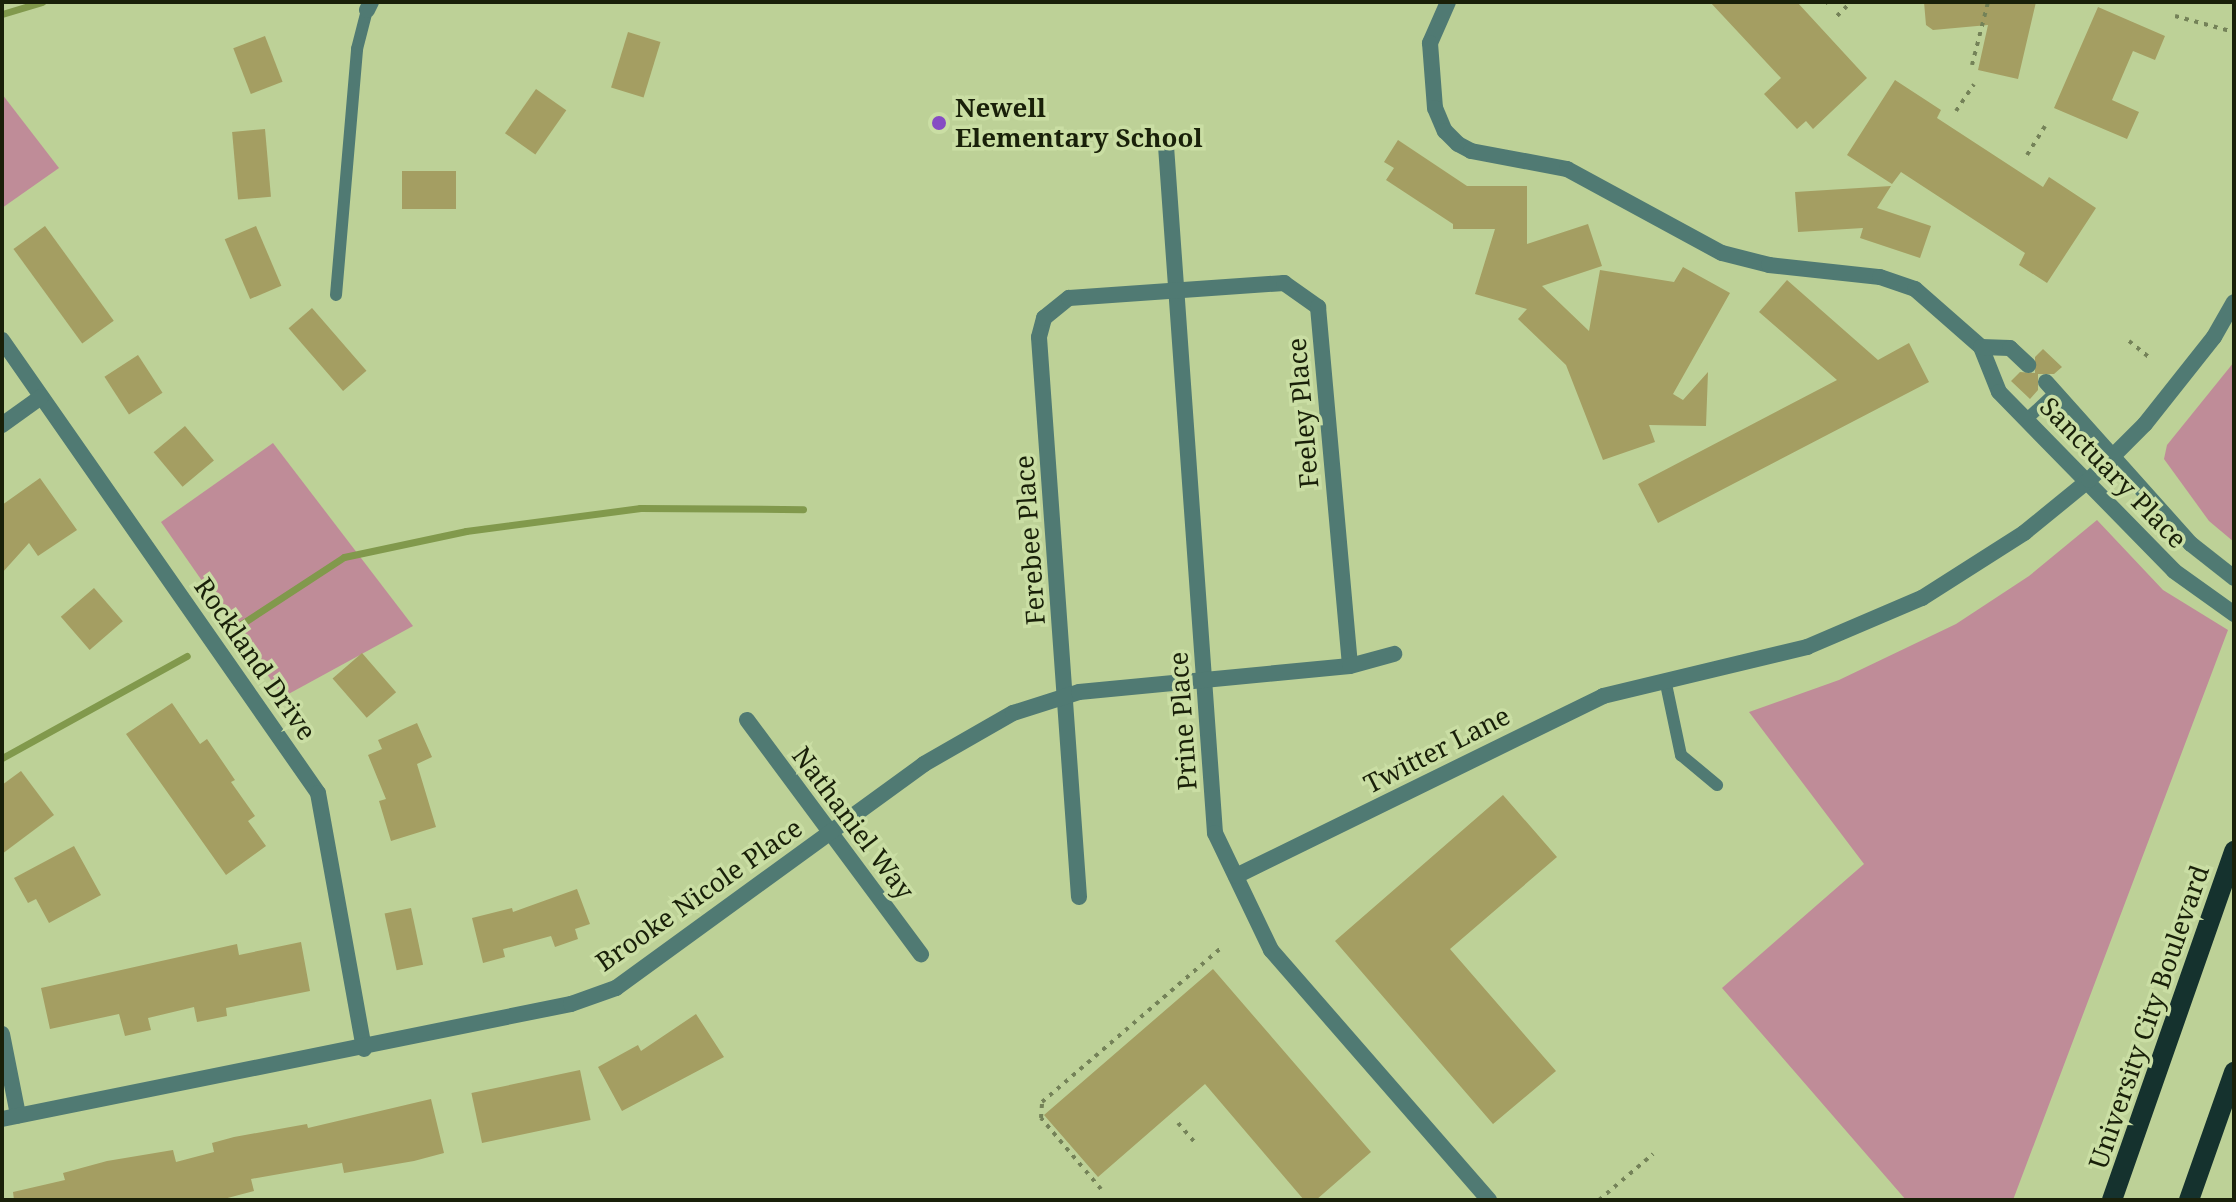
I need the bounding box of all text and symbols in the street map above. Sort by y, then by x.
place label: Newell Elementary School [955,92,1203,154]
marker: Newell Elementary School [930,114,948,132]
street label: Feeley Place [1281,337,1325,489]
street label: Sanctuary Place [2033,391,2193,555]
street label: Ferebee Place [1009,454,1051,626]
street label: Rockland Drive [188,572,322,746]
street label: Prine Place [1163,651,1203,791]
street label: Twitter Lane [1359,700,1515,800]
street label: Nathaniel Way [786,741,920,905]
street label: Brooke Nicole Place [590,812,808,978]
street label: University City Boulevard [2082,861,2216,1173]

